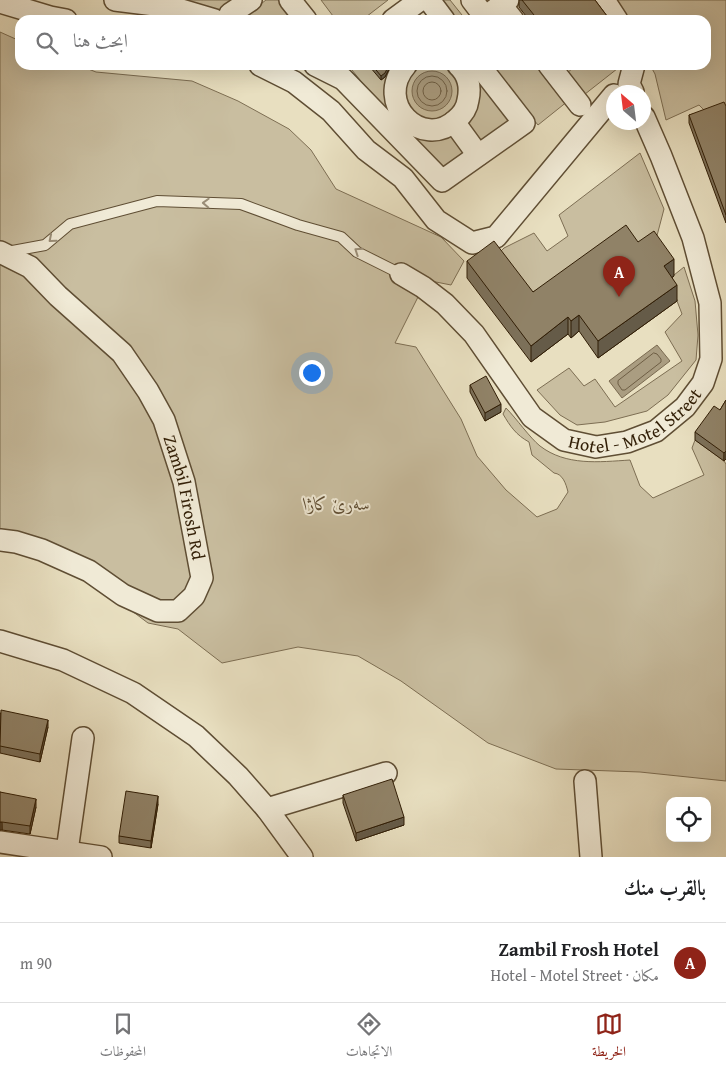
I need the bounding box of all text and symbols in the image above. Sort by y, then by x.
search box [15,15,711,70]
text: ابحث هنا [73,26,128,54]
icon: search [33,29,61,57]
north arrow [606,85,651,130]
one-way arrow [202,198,210,208]
one-way arrow [49,234,58,242]
one-way arrow [354,248,363,258]
pin: A [603,256,635,297]
your location [299,360,325,386]
street label: Hotel - Motel Street [566,382,708,460]
street label: Zambil Firosh Rd [157,431,212,562]
park label: سەرێ کاژا [303,490,370,517]
map controls [666,797,711,842]
button: locate [666,797,711,842]
text: بالقرب منك [624,872,706,903]
text: Zambil Frosh Hotel [498,935,659,963]
text: 90 m [20,951,52,975]
text: A [685,951,695,975]
text: مكان · Hotel - Motel Street [491,963,659,987]
tab: المحفوظات [100,1010,146,1065]
tab: الاتجاهات [346,1010,392,1065]
tab: الخريطة [592,1010,626,1065]

